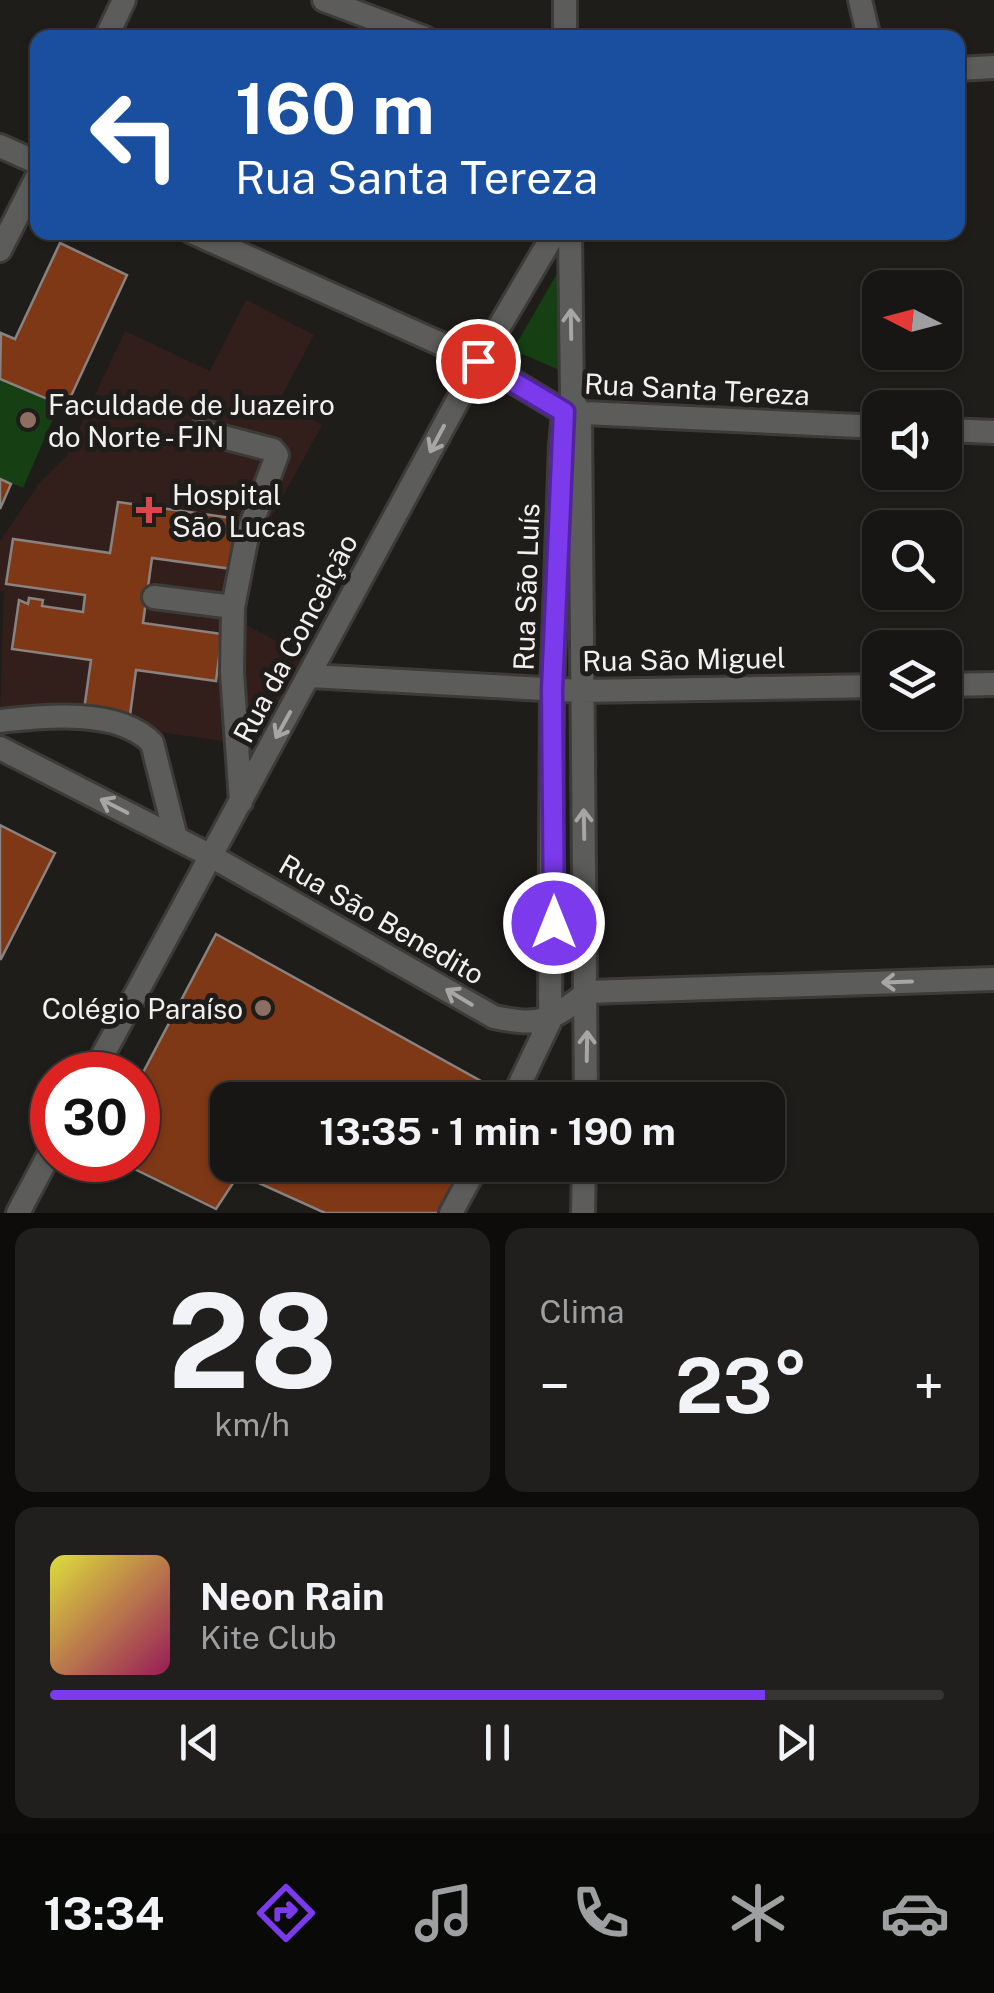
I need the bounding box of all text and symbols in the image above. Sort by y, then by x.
text: 160 m [235,67,435,150]
icon: left [70,70,200,200]
text: Rua Santa Tereza [235,151,598,204]
north arrow [862,270,962,370]
map controls [862,270,962,730]
one-way arrow [562,309,580,342]
pin [436,319,521,404]
icon: arrive [451,334,506,389]
street label: Rua Santa Tereza [583,367,811,411]
place label: Faculdade de Juazeiro do Norte - FJN [48,388,335,453]
button: sound [862,390,962,490]
marker: Faculdade de Juazeiro do Norte - FJN [17,409,39,431]
one-way arrow [427,423,446,453]
place label: Hospital São Lucas [172,478,306,543]
marker: Hospital São Lucas [136,497,162,523]
street label: Rua São Luís [507,503,545,671]
button: search [862,510,962,610]
street label: Rua da Conceição [226,528,364,748]
button: layers [862,630,962,730]
street label: Rua São Miguel [582,641,786,677]
one-way arrow [273,709,293,739]
one-way arrow [99,796,129,815]
one-way arrow [574,809,594,842]
street label: Rua São Benedito [274,847,490,991]
position arrow [502,871,606,975]
one-way arrow [881,972,913,991]
one-way arrow [445,987,474,1007]
place label: Colégio Paraíso [42,992,243,1025]
marker: Colégio Paraíso [252,997,274,1019]
one-way arrow [578,1030,597,1062]
speed limit sign: 30 [30,1052,160,1182]
text: 13:35 · 1 min · 190 m [319,1109,676,1154]
text: 28 [167,1265,337,1417]
text: Clima [540,1293,625,1330]
text: 23° [675,1342,808,1430]
text: − [540,1354,570,1418]
text: + [914,1354,944,1418]
text: km/h [215,1406,290,1443]
text: Neon Rain [200,1574,384,1619]
text: Kite Club [200,1619,337,1656]
icon: previous [172,1715,227,1770]
icon: pause [470,1715,525,1770]
icon: next [768,1715,823,1770]
icon: directions [251,1878,321,1948]
icon: music [409,1878,479,1948]
icon: phone [566,1878,636,1948]
icon: climate [723,1878,793,1948]
icon: car [880,1878,950,1948]
text: 13:34 [44,1887,164,1940]

